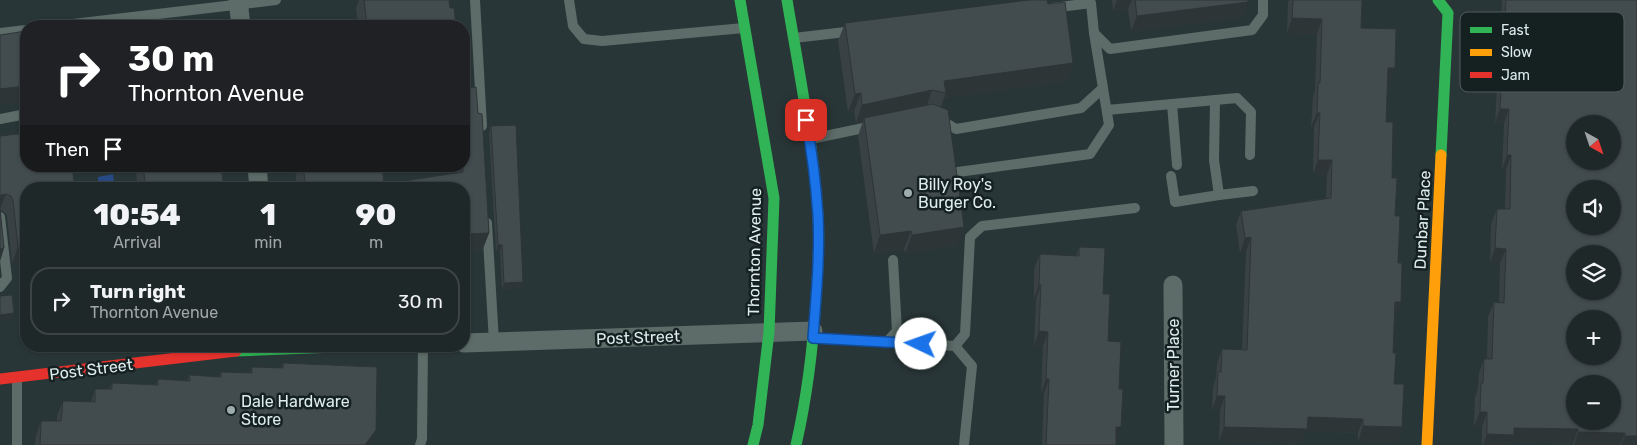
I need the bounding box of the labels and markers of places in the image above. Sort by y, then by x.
pin [785,99,827,141]
place label: Billy Roy's Burger Co. [918,175,996,212]
marker: Billy Roy's Burger Co. [902,187,914,199]
place label: Dale Hardware Store [241,392,350,429]
marker: Dale Hardware Store [225,404,237,416]

